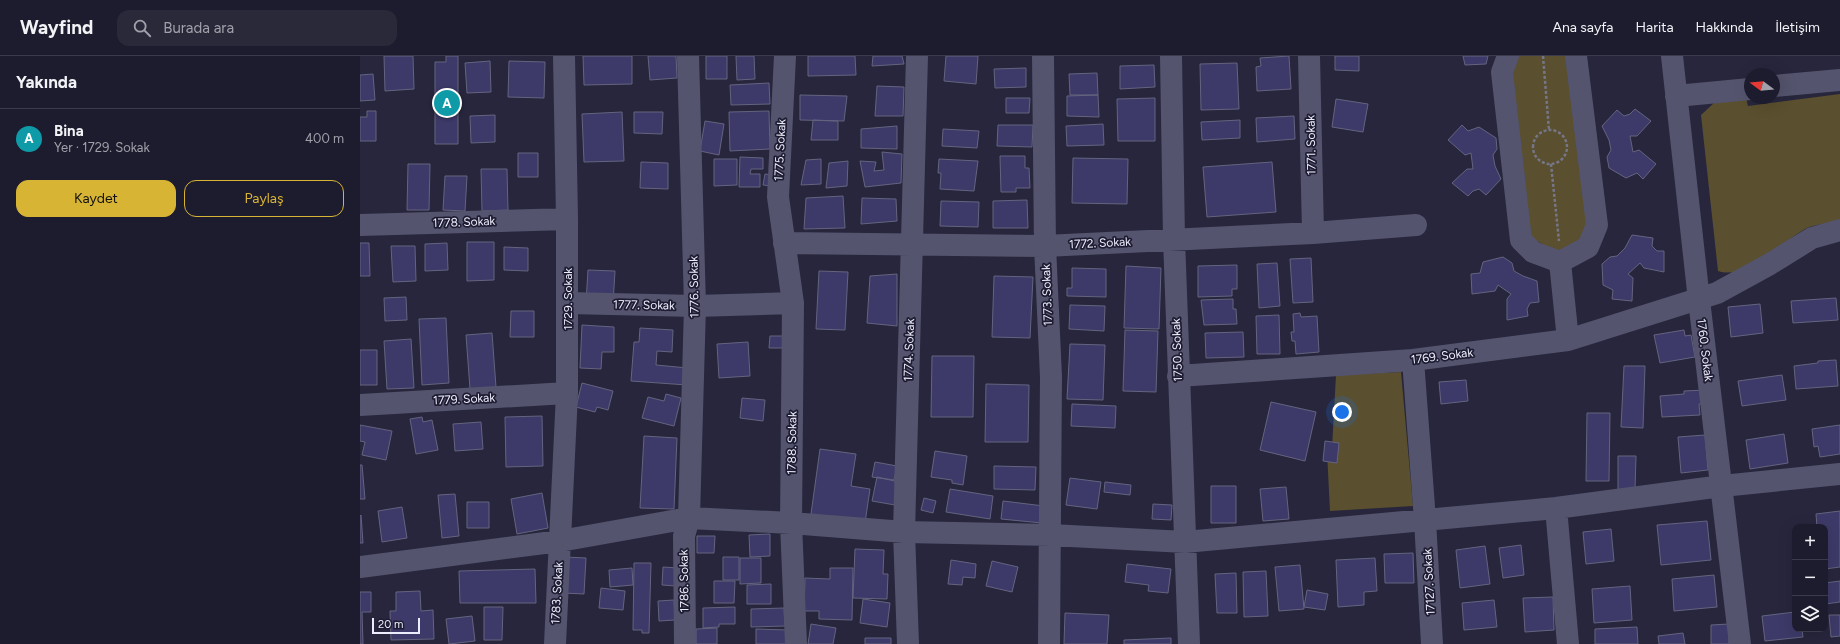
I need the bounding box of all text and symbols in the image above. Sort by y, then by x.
search box [117,10,397,46]
text: Wayfind [20,16,93,39]
icon: search [131,17,153,39]
text: Burada ara [163,19,234,37]
text: Ana sayfa [1552,19,1614,36]
text: Harita [1636,19,1674,36]
text: Hakkında [1696,19,1753,36]
text: İletişim [1775,19,1820,36]
north arrow [1744,68,1780,104]
text: Yakında [16,72,77,92]
pin: A [434,88,460,118]
street label: 1771. Sokak [1303,115,1319,175]
street label: 1775. Sokak [771,118,789,181]
text: Bina [54,122,84,140]
text: A [24,131,34,146]
text: 400 m [305,131,344,146]
text: Yer · 1729. Sokak [54,140,150,155]
button: Kaydet [16,180,176,217]
button: Paylaş [184,180,344,217]
street label: 1778. Sokak [432,214,496,230]
street label: 1772. Sokak [1069,234,1131,252]
street label: 1776. Sokak [686,256,702,318]
street label: 1773. Sokak [1039,264,1055,326]
street label: 1729. Sokak [561,268,575,330]
street label: 1777. Sokak [613,297,675,313]
street label: 1774. Sokak [901,318,917,382]
street label: 1750. Sokak [1169,318,1185,382]
street label: 1760. Sokak [1694,318,1716,382]
street label: 1769. Sokak [1410,345,1474,367]
street label: 1779. Sokak [433,390,496,408]
your location [1332,402,1352,422]
street label: 1788. Sokak [784,411,800,475]
map controls [1792,524,1828,632]
button: + [1792,524,1828,560]
street label: 17127. Sokak [1420,548,1438,616]
street label: 1786. Sokak [676,549,692,613]
button: − [1792,560,1828,596]
street label: 1783. Sokak [548,561,566,625]
button: layers [1792,596,1828,632]
scale bar [372,616,420,635]
text: 20 m [378,618,403,631]

